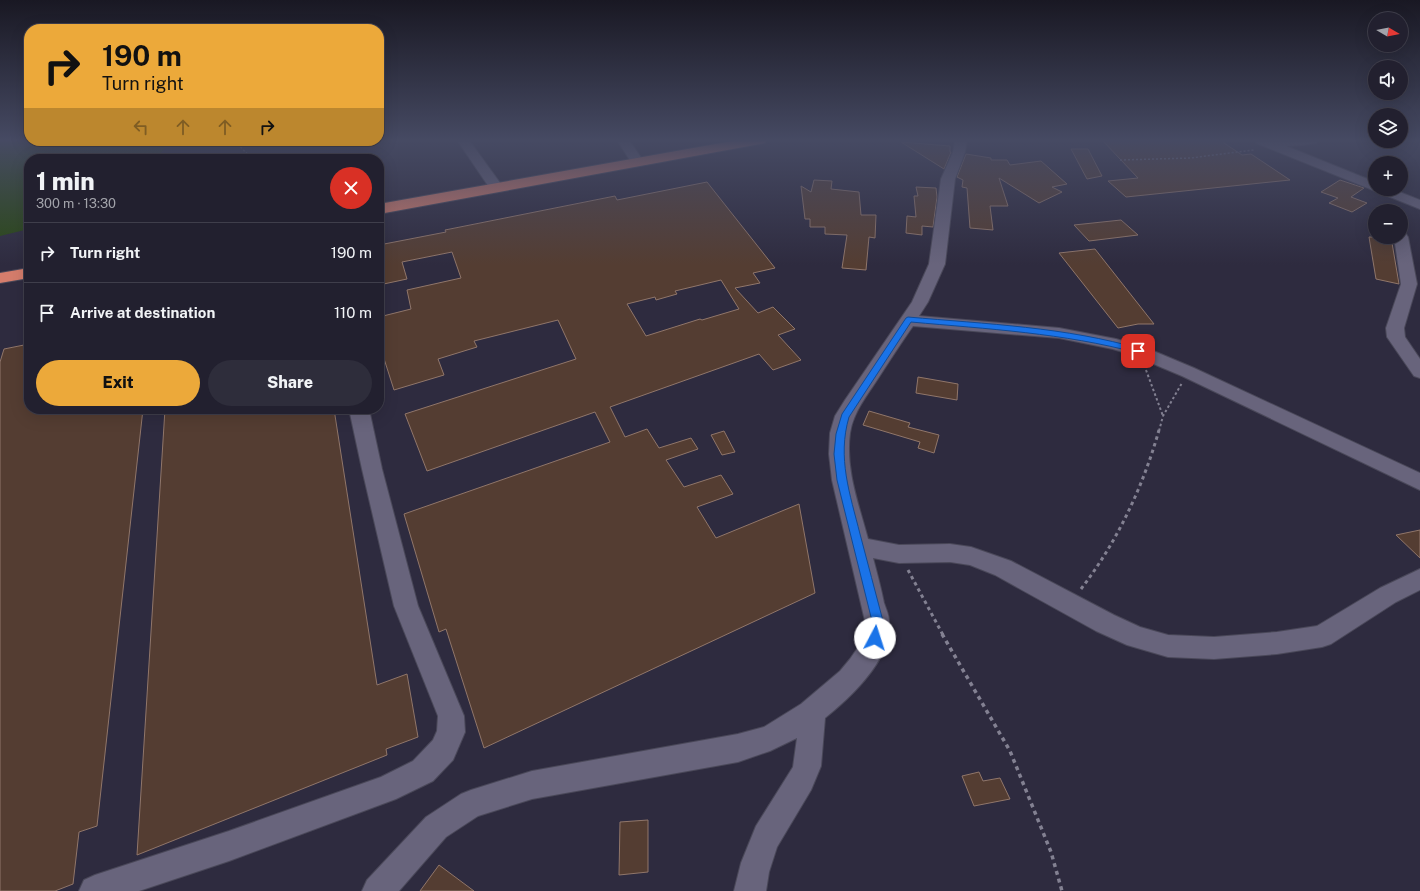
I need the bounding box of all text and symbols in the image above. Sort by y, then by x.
north arrow [1368,12,1408,52]
map controls [1368,12,1408,244]
text: 190 m [102,39,182,72]
icon: right [36,40,88,92]
button: sound [1368,60,1408,100]
text: Turn right [102,73,184,94]
button: layers [1368,108,1408,148]
icon: left [130,116,152,138]
icon: ahead [172,116,194,138]
icon: ahead [214,116,236,138]
icon: right [256,116,278,138]
button: + [1368,156,1408,196]
text: 1 min [36,167,95,195]
button: close [330,167,372,209]
text: 300 m · 13:30 [36,196,116,211]
button: − [1368,204,1408,244]
icon: right [36,242,58,264]
text: Turn right [70,244,140,261]
text: 190 m [331,244,372,261]
icon: arrive [36,302,58,324]
text: Arrive at destination [70,304,215,321]
text: 110 m [334,304,372,321]
pin [1121,334,1155,368]
icon: arrive [1127,340,1149,362]
button: Exit [36,360,200,406]
button: Share [208,360,372,406]
position arrow [854,617,896,659]

